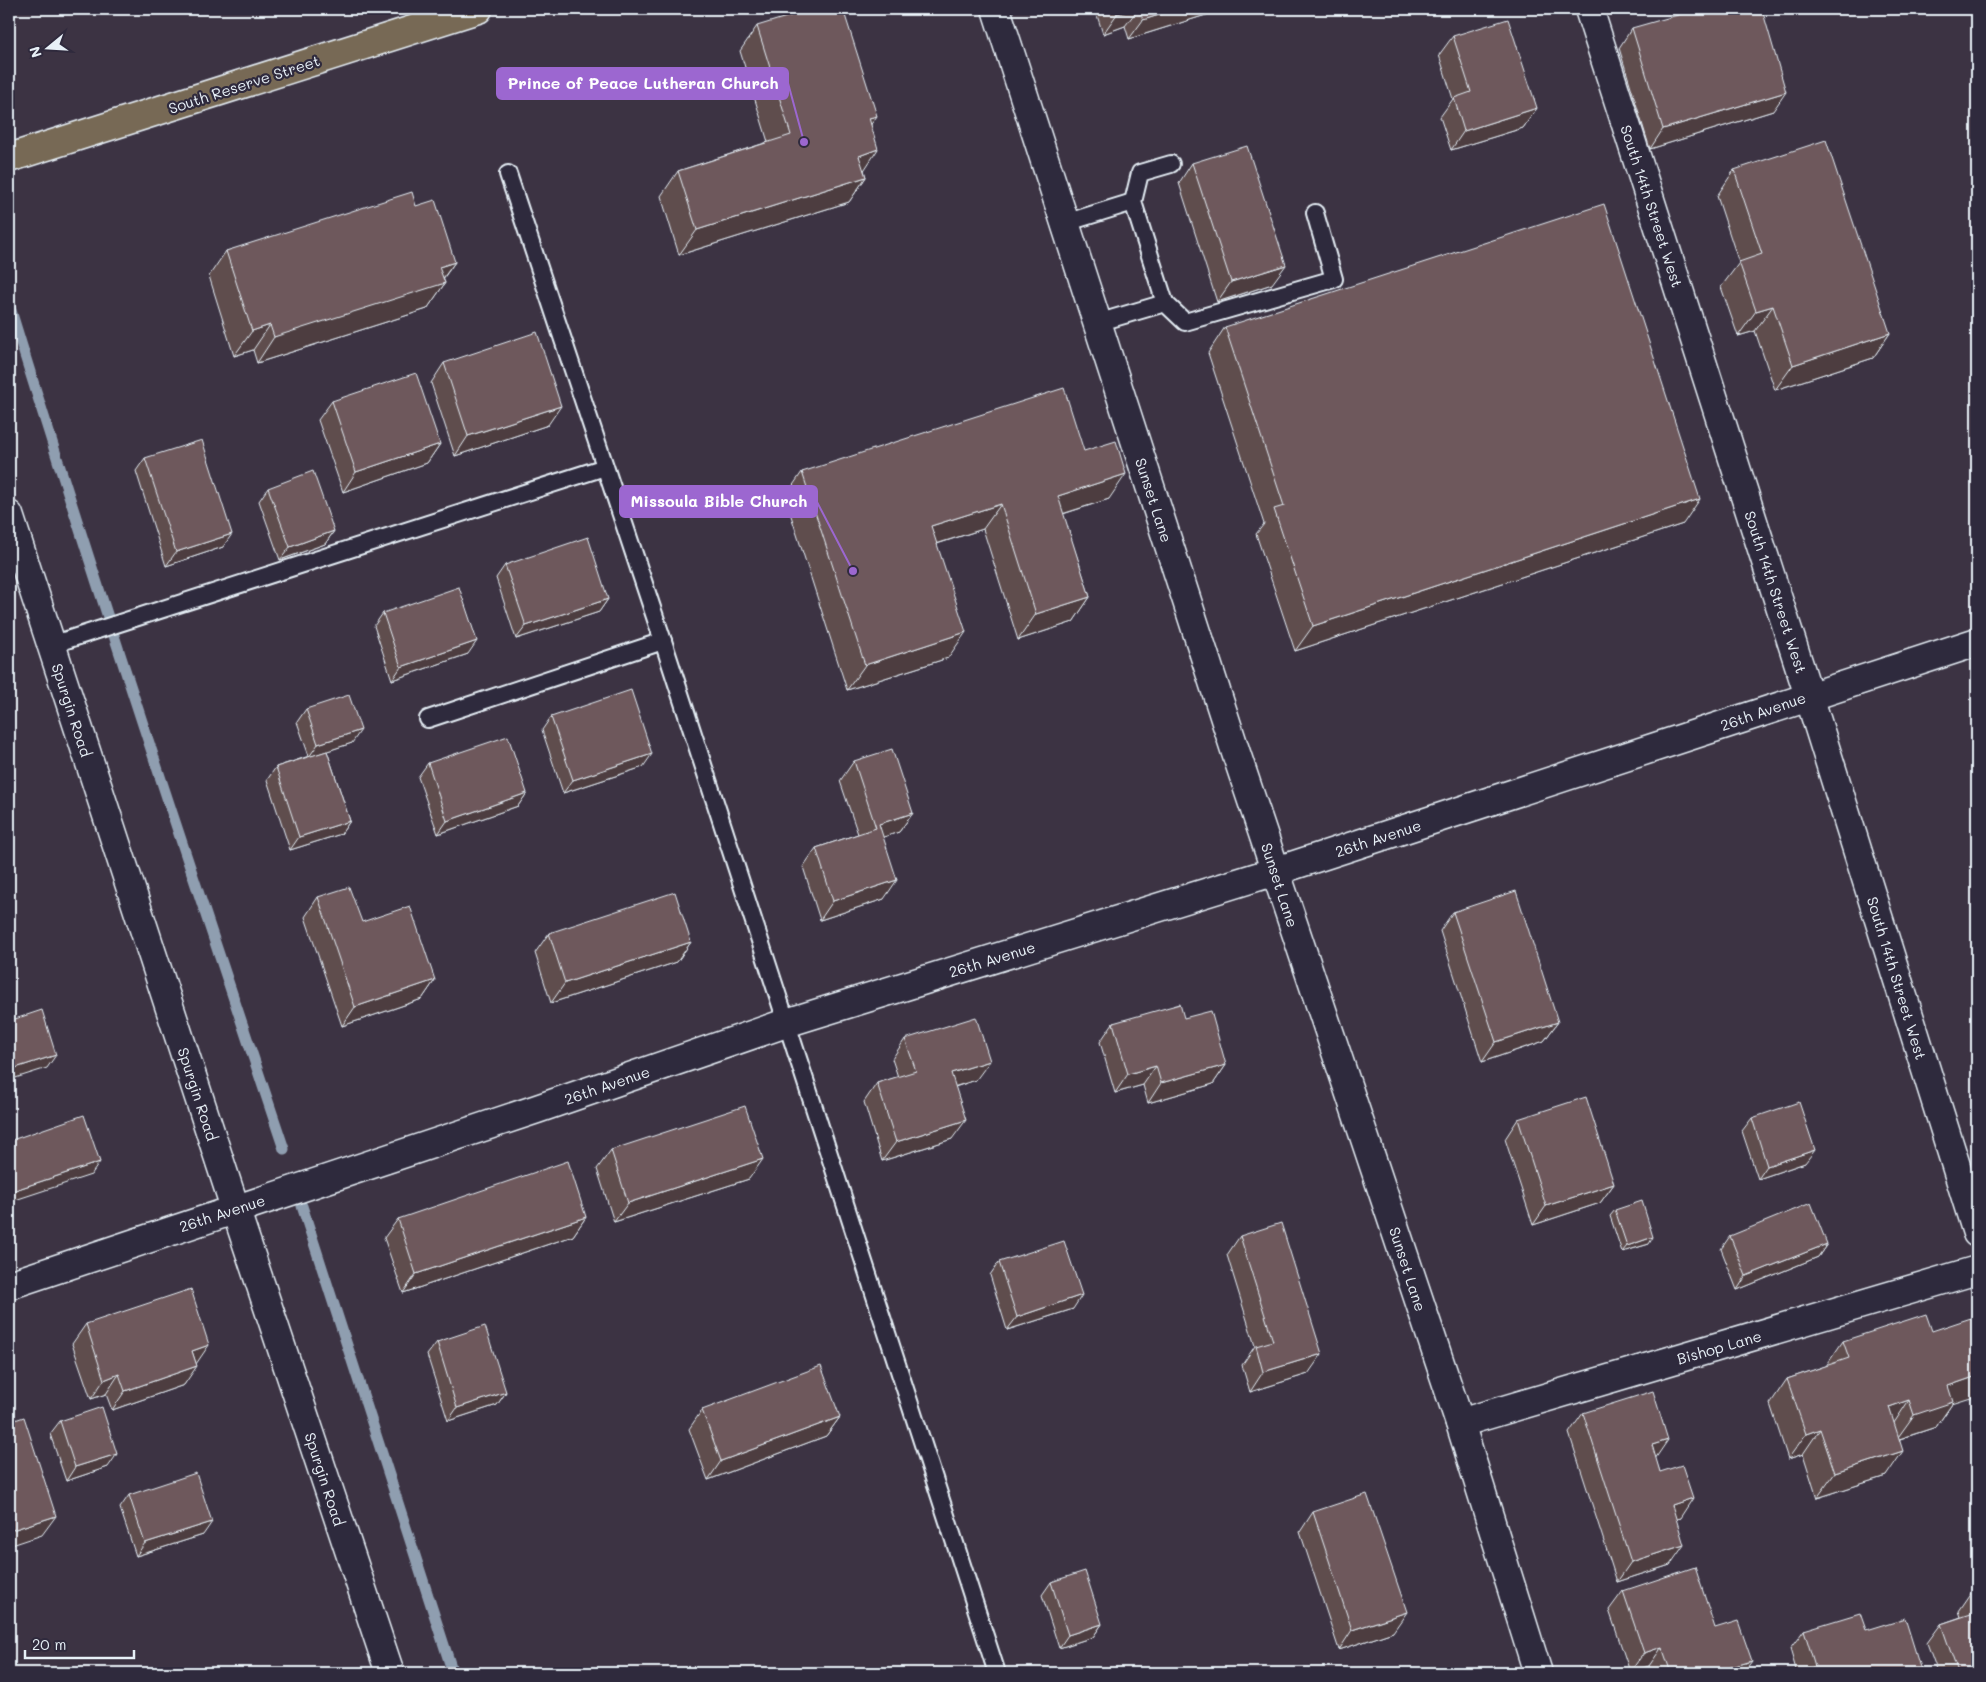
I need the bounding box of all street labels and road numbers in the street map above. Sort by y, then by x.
street label: South Reserve Street [166,50,322,118]
street label: South 14th Street West [1616,122,1688,290]
street label: Sunset Lane [1131,455,1177,545]
street label: South 14th Street West [1740,508,1812,676]
street label: Spurgin Road [47,661,97,759]
street label: 26th Avenue [1718,687,1808,735]
street label: 26th Avenue [1332,815,1424,861]
street label: Sunset Lane [1257,840,1303,930]
street label: South 14th Street West [1863,894,1931,1062]
street label: 26th Avenue [946,936,1038,982]
street label: Spurgin Road [173,1045,223,1143]
street label: 26th Avenue [562,1061,652,1109]
street label: 26th Avenue [176,1190,268,1236]
street label: Sunset Lane [1385,1224,1431,1314]
street label: Bishop Lane [1674,1325,1764,1369]
street label: Spurgin Road [300,1430,350,1528]

